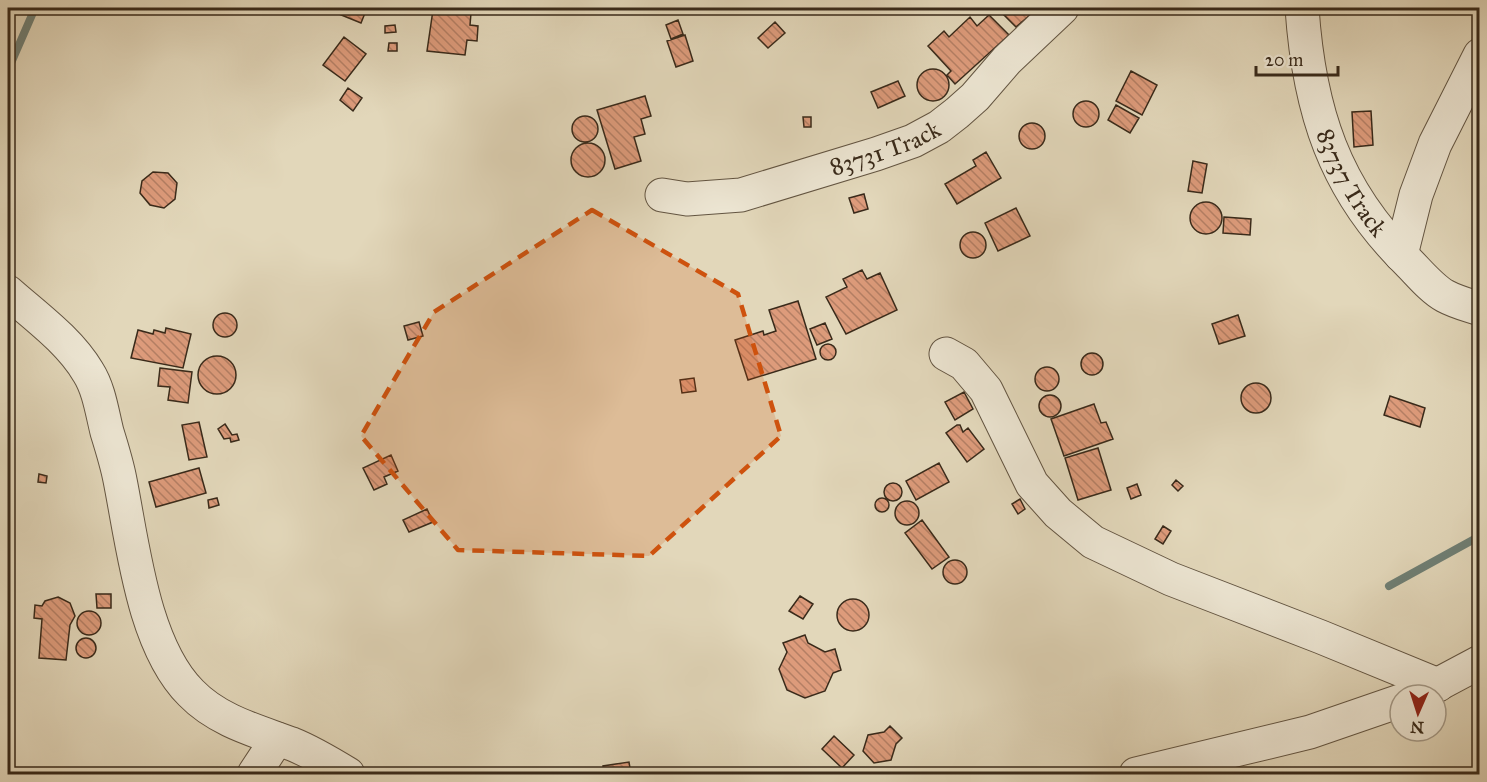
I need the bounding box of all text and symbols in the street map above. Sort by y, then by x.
scale bar [1256,39,1338,77]
text: 20 m [1265,49,1303,71]
street label: 83731 Track [826,114,946,182]
street label: 83737 Track [1310,125,1394,244]
north arrow [1388,683,1448,743]
text: N [1410,718,1425,737]

